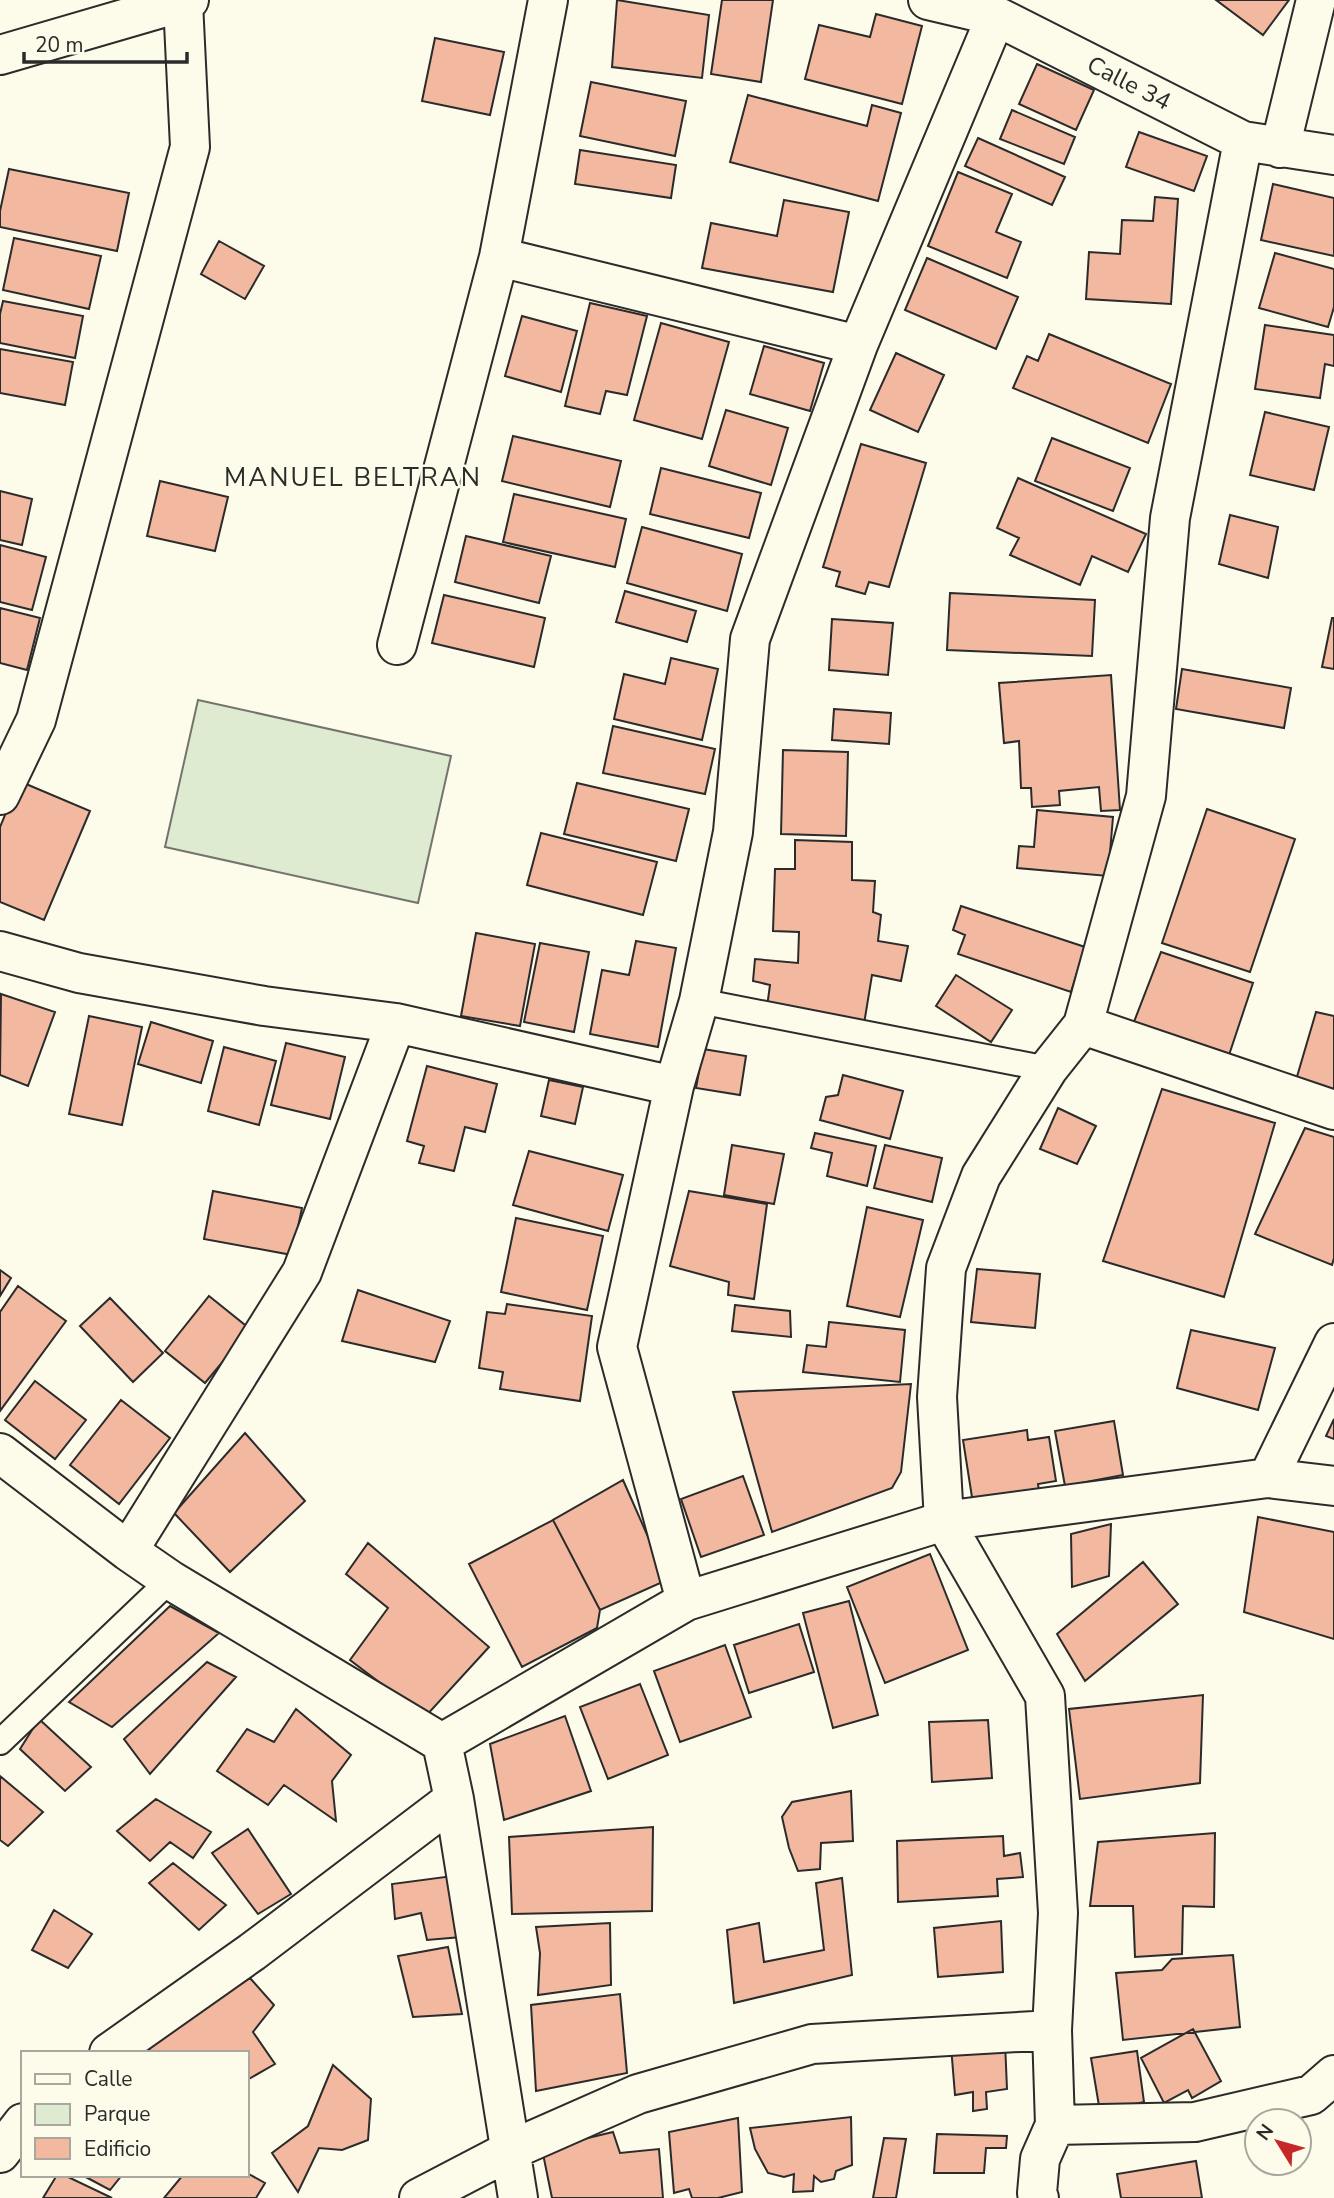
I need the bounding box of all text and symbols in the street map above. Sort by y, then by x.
scale bar [24,21,187,65]
text: 20 m [35,31,84,59]
street label: Calle 34 [1082,48,1176,118]
district label: MANUEL BELTRAN [224,460,482,495]
legend [21,2051,248,2177]
text: Calle [84,2065,132,2093]
text: Parque [84,2100,151,2128]
north arrow [1243,2107,1313,2177]
text: N [1251,2119,1280,2146]
text: Edificio [84,2135,151,2163]

